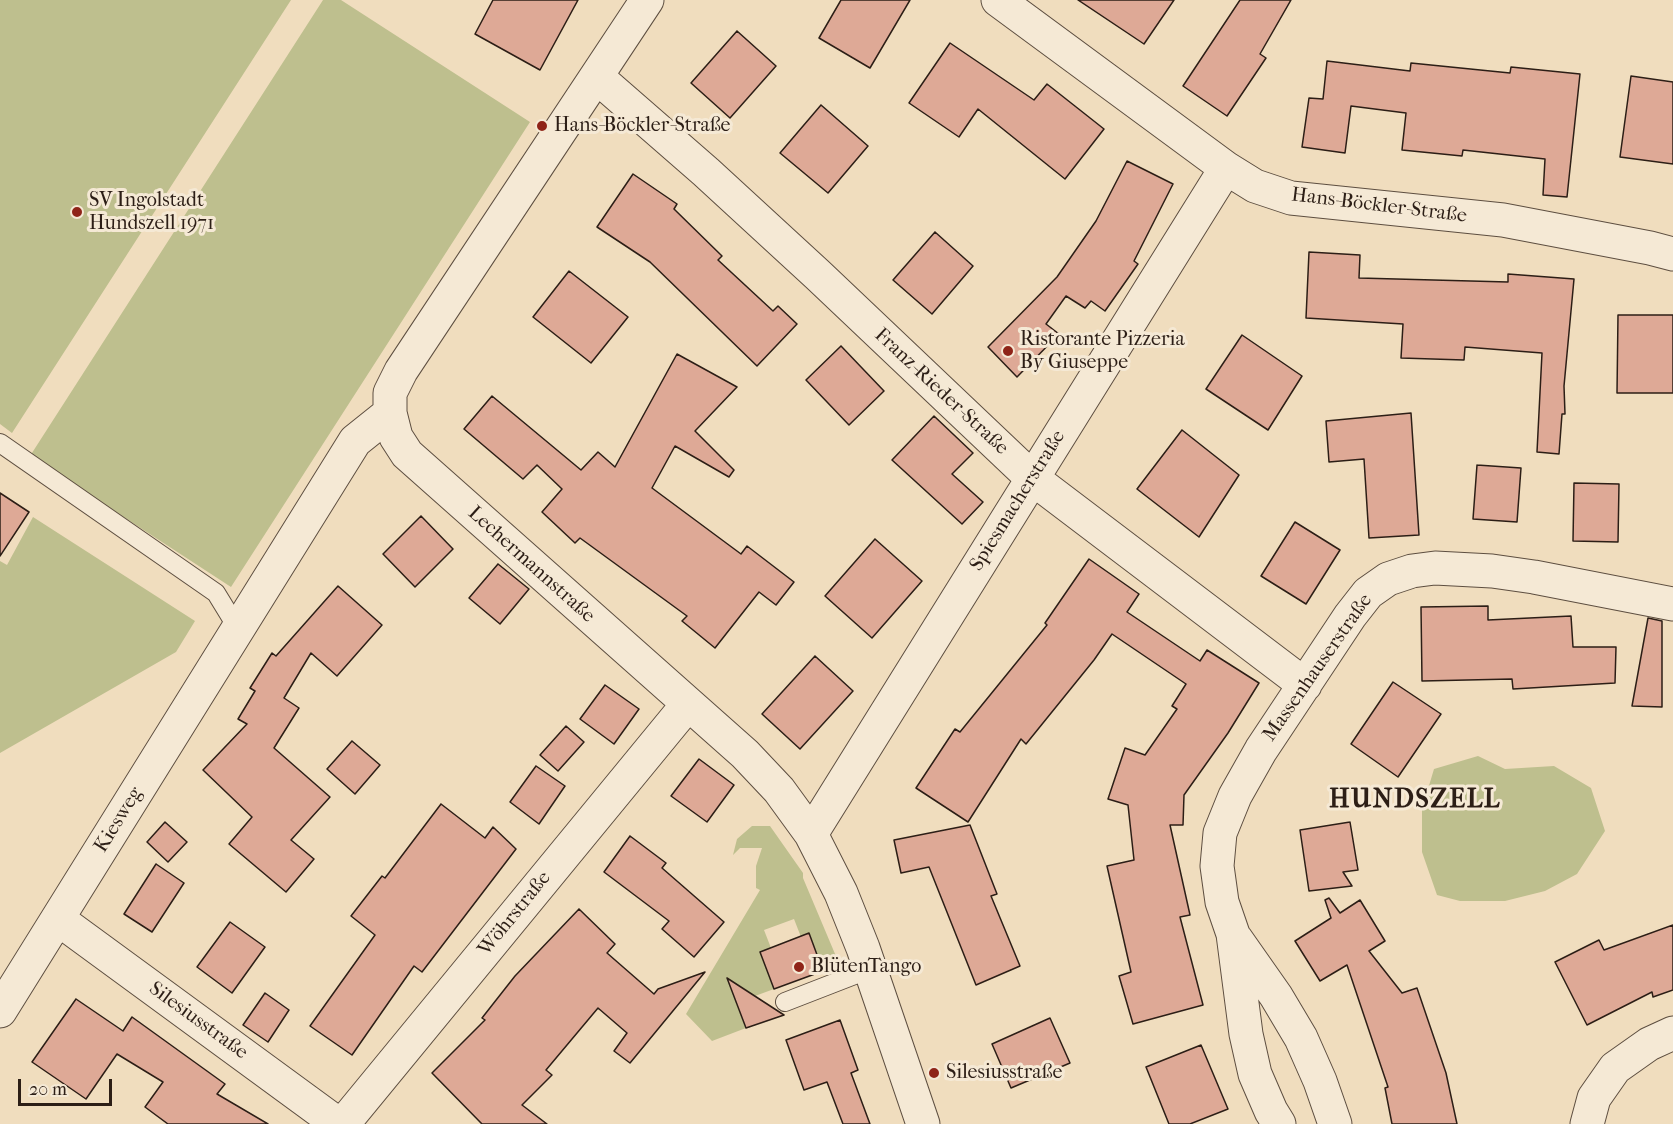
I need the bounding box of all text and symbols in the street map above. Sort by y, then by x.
place label: Hans-Böckler-Straße [554,114,731,138]
marker: Hans-Böckler-Straße [535,119,549,133]
street label: Hans-Böckler-Straße [1290,183,1468,229]
place label: SV Ingolstadt Hundszell 1971 [89,189,214,236]
marker: SV Ingolstadt Hundszell 1971 [70,205,84,219]
street label: Franz-Rieder-Straße [869,324,1013,460]
place label: Ristorante Pizzeria By Giuseppe [1020,328,1185,375]
marker: Ristorante Pizzeria By Giuseppe [1001,344,1015,358]
street label: Spiesmacherstraße [965,426,1071,576]
street label: Lechermannstraße [463,502,599,628]
street label: Massenhauserstraße [1258,590,1378,746]
street label: Kiesweg [90,783,148,857]
district label: HUNDSZELL [1329,785,1501,817]
street label: Wöhrstraße [474,867,556,961]
place label: BlütenTango [811,955,921,979]
marker: BlütenTango [792,960,806,974]
street label: Silesiusstraße [144,977,252,1065]
place label: Silesiusstraße [946,1061,1062,1085]
marker: Silesiusstraße [927,1066,941,1080]
scale bar [21,1067,116,1105]
text: 20 m [29,1079,67,1100]

